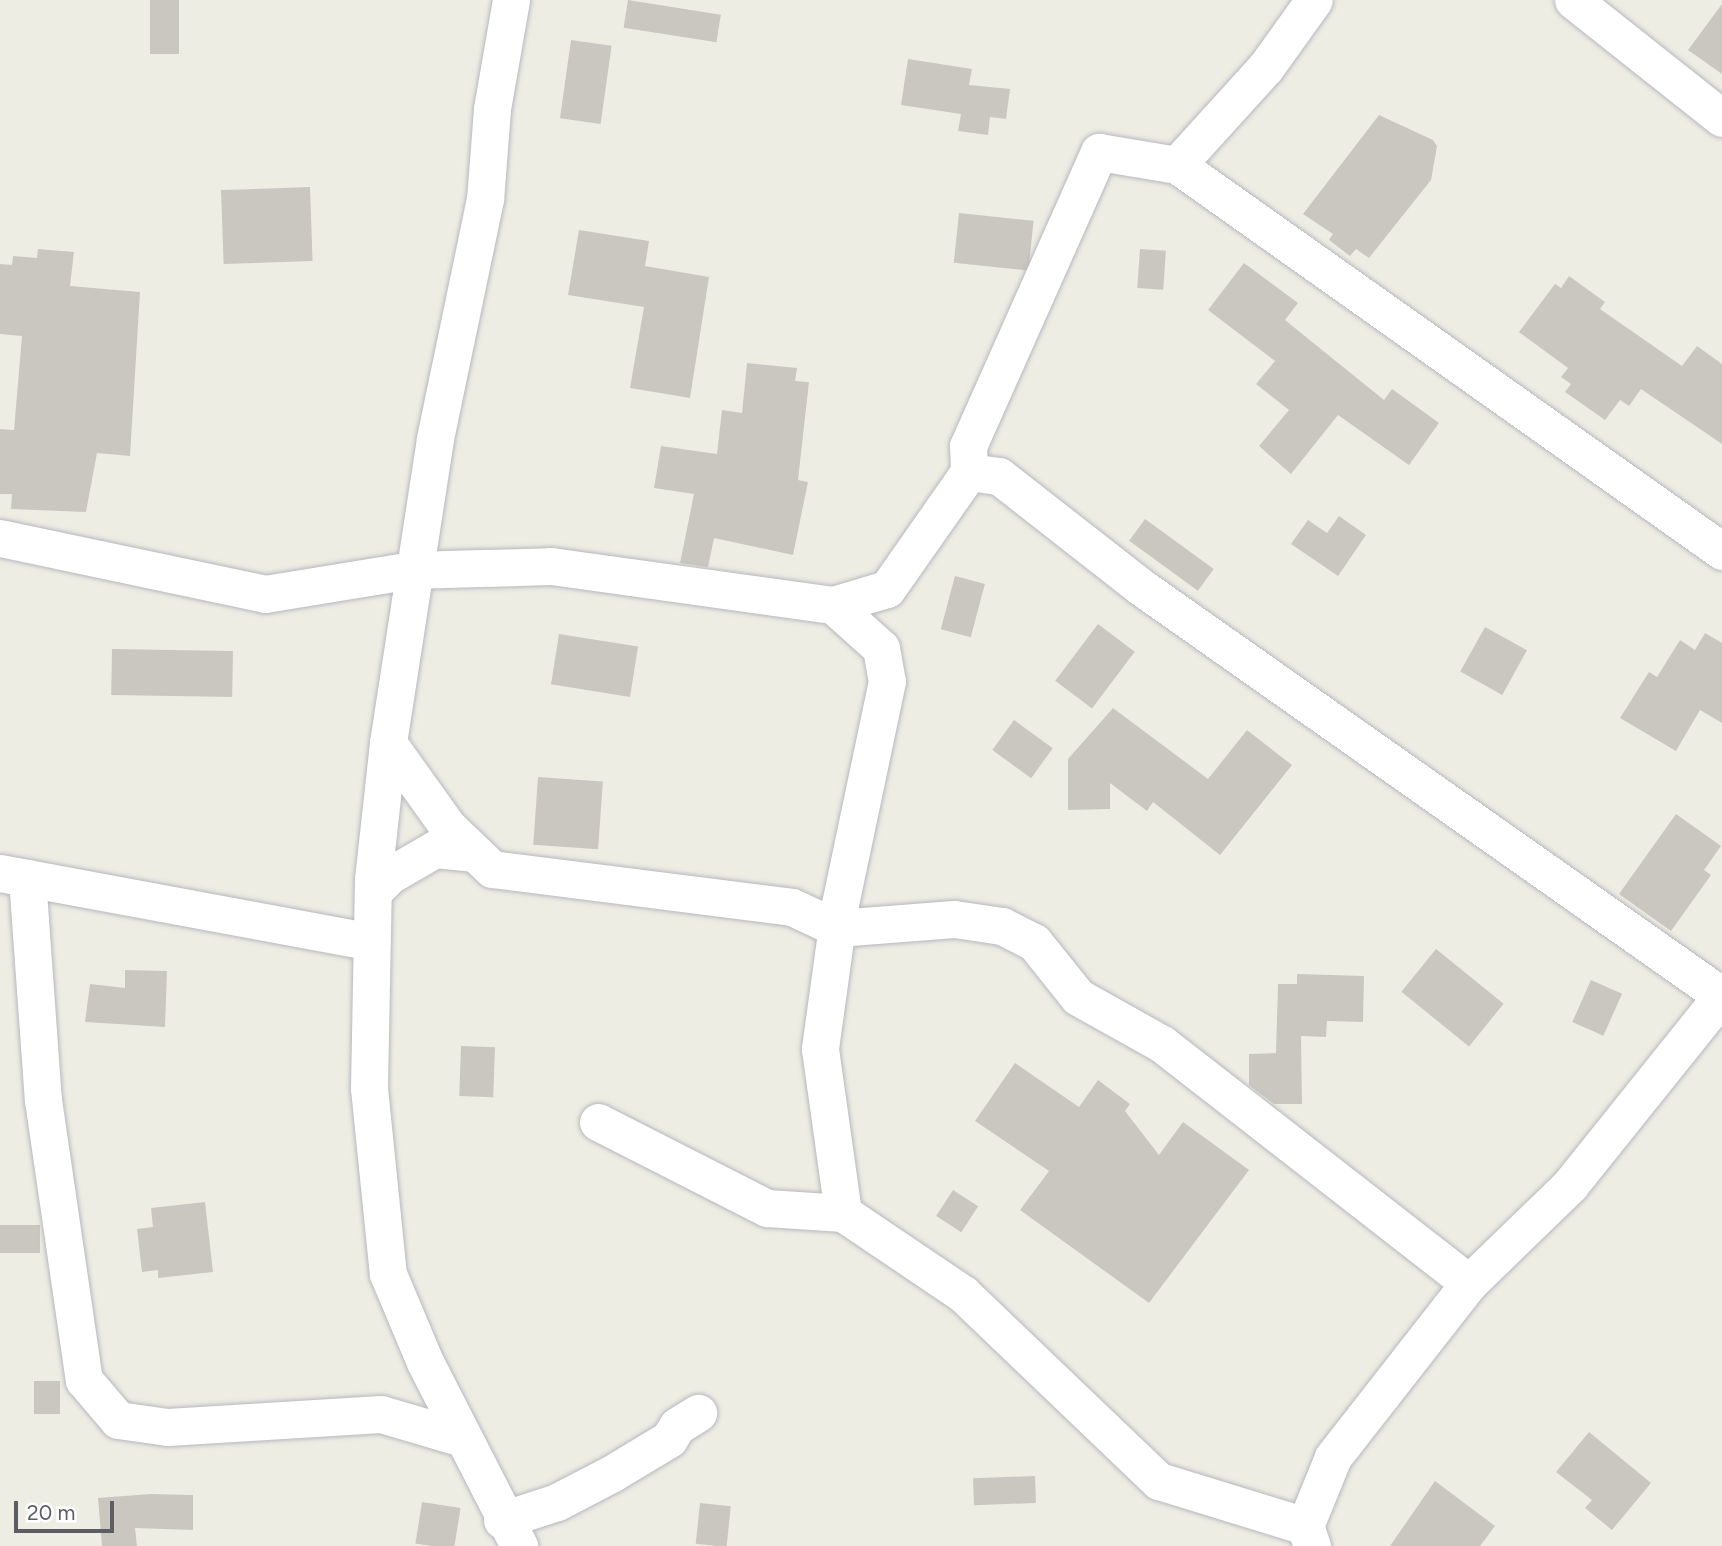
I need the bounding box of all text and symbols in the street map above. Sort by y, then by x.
scale bar [18,1486,117,1530]
text: 20 m [27,1500,75,1525]

